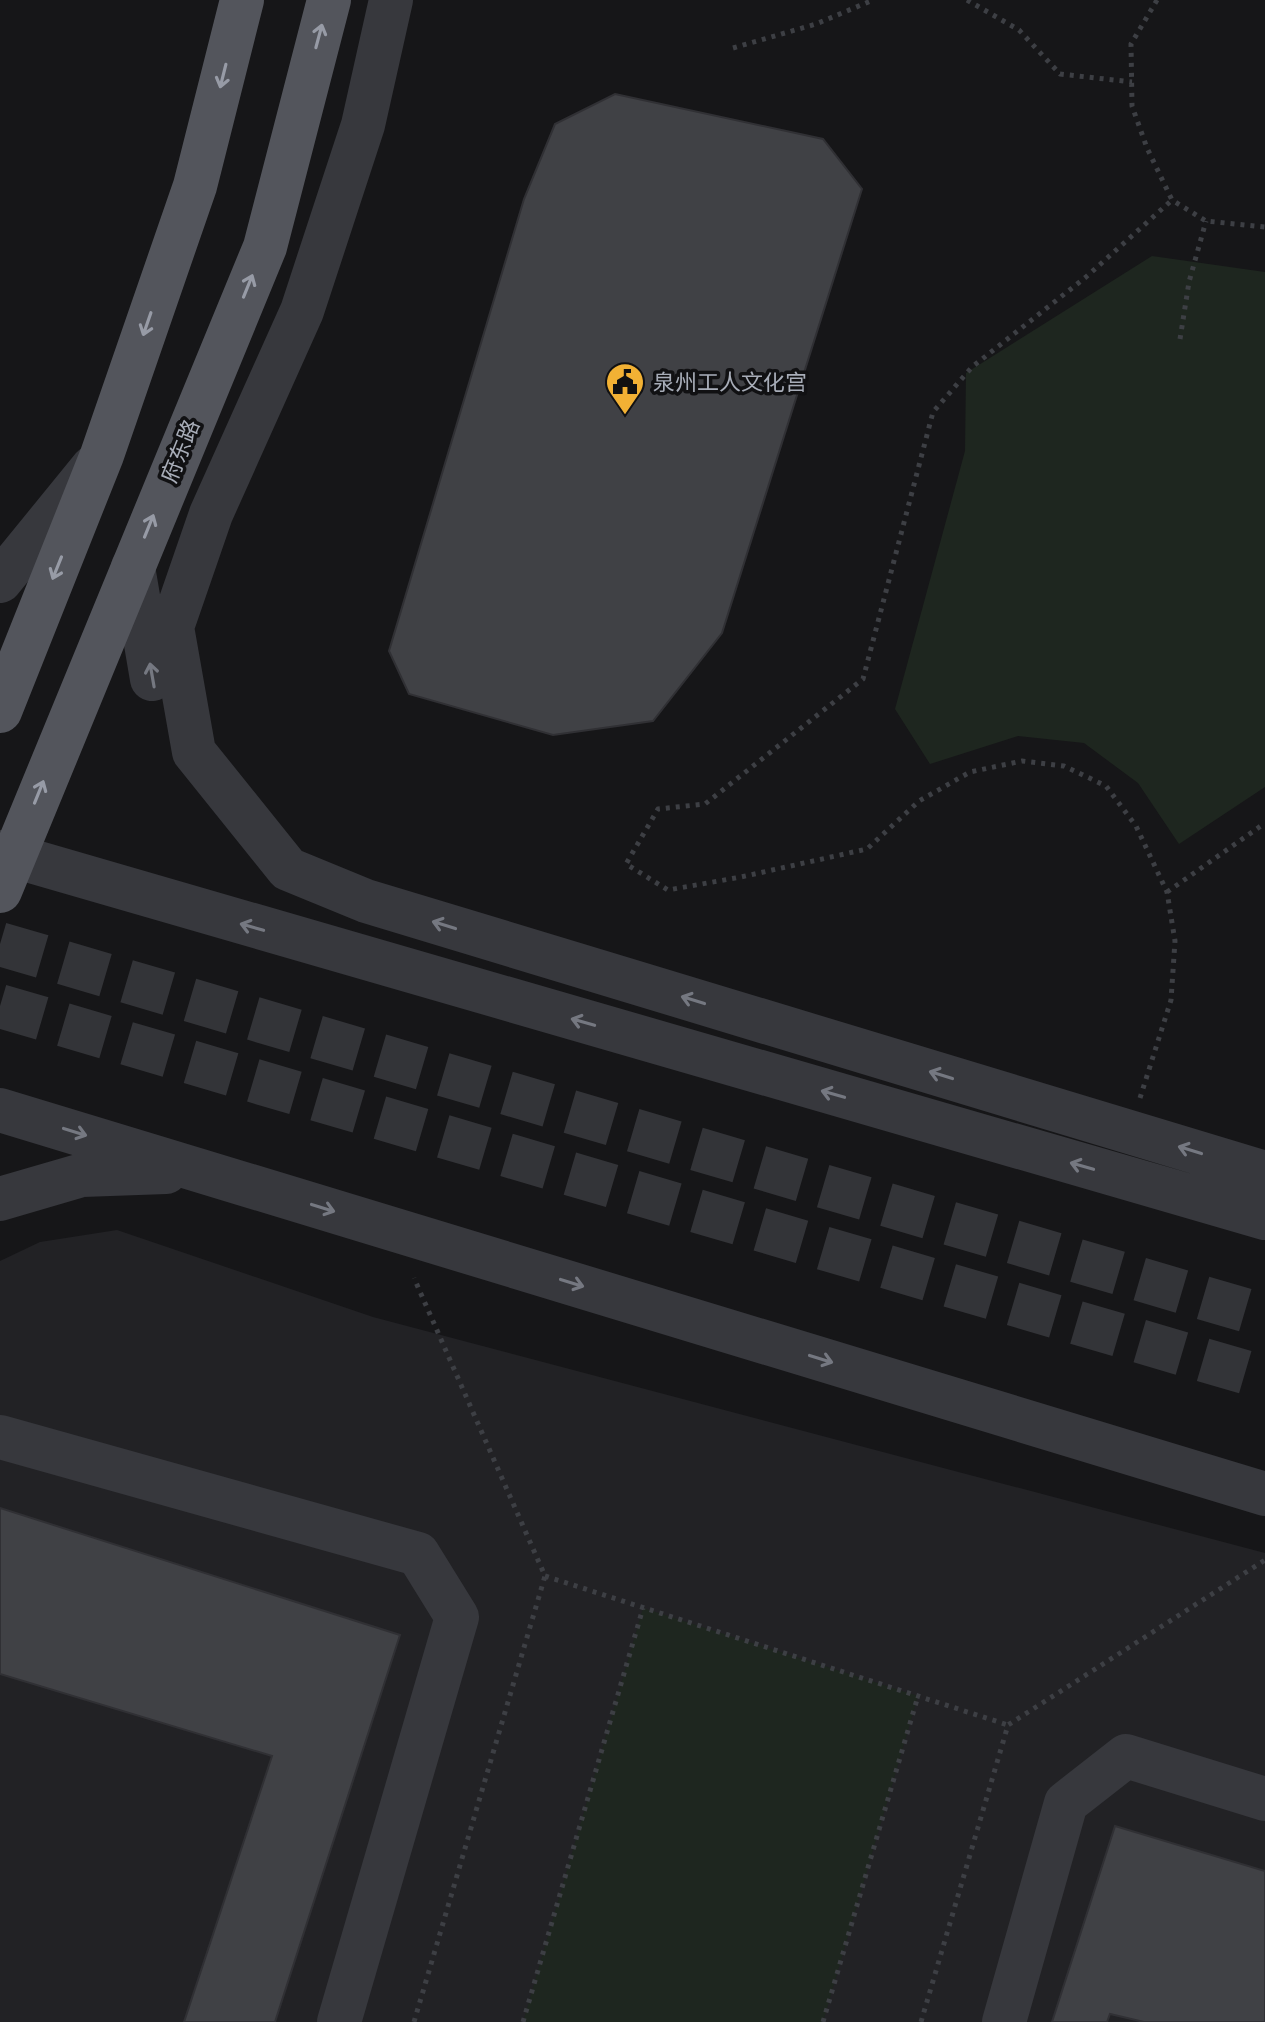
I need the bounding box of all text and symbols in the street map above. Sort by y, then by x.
one-way arrow [313,24,328,49]
one-way arrow [215,62,230,88]
one-way arrow [242,274,257,299]
one-way arrow [139,311,154,336]
public building icon: 泉州工人文化宫 [604,361,646,416]
place label: 泉州工人文化宫 [653,367,807,397]
street label: 府东路 [154,415,206,487]
one-way arrow [143,514,158,539]
one-way arrow [49,555,63,580]
one-way arrow [143,663,158,688]
one-way arrow [33,780,47,805]
one-way arrow [431,917,457,932]
one-way arrow [240,918,266,933]
one-way arrow [680,992,706,1007]
one-way arrow [570,1014,596,1029]
one-way arrow [929,1067,955,1082]
one-way arrow [820,1086,846,1101]
one-way arrow [62,1126,87,1141]
one-way arrow [1178,1142,1204,1157]
one-way arrow [1070,1158,1096,1173]
one-way arrow [310,1201,336,1216]
one-way arrow [560,1277,585,1292]
one-way arrow [808,1353,833,1367]

